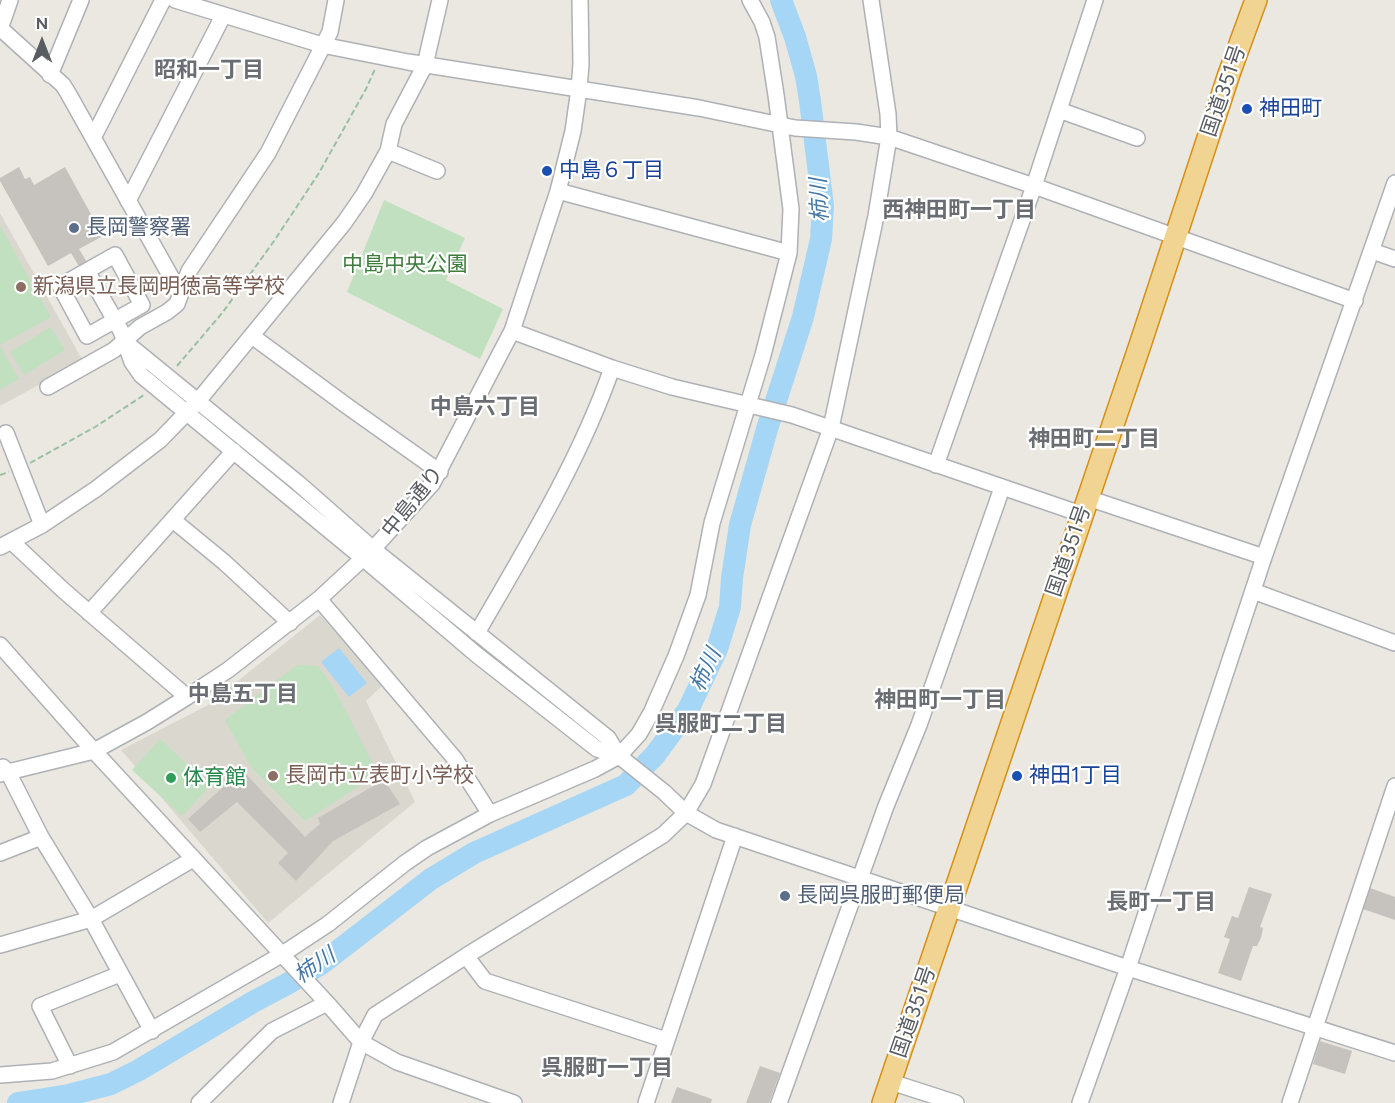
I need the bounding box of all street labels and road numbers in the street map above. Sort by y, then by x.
street label: 国道351号 [1197,42,1251,140]
street label: 中島通り [377,461,449,543]
street label: 国道351号 [1042,502,1096,600]
street label: 国道351号 [887,963,941,1061]

